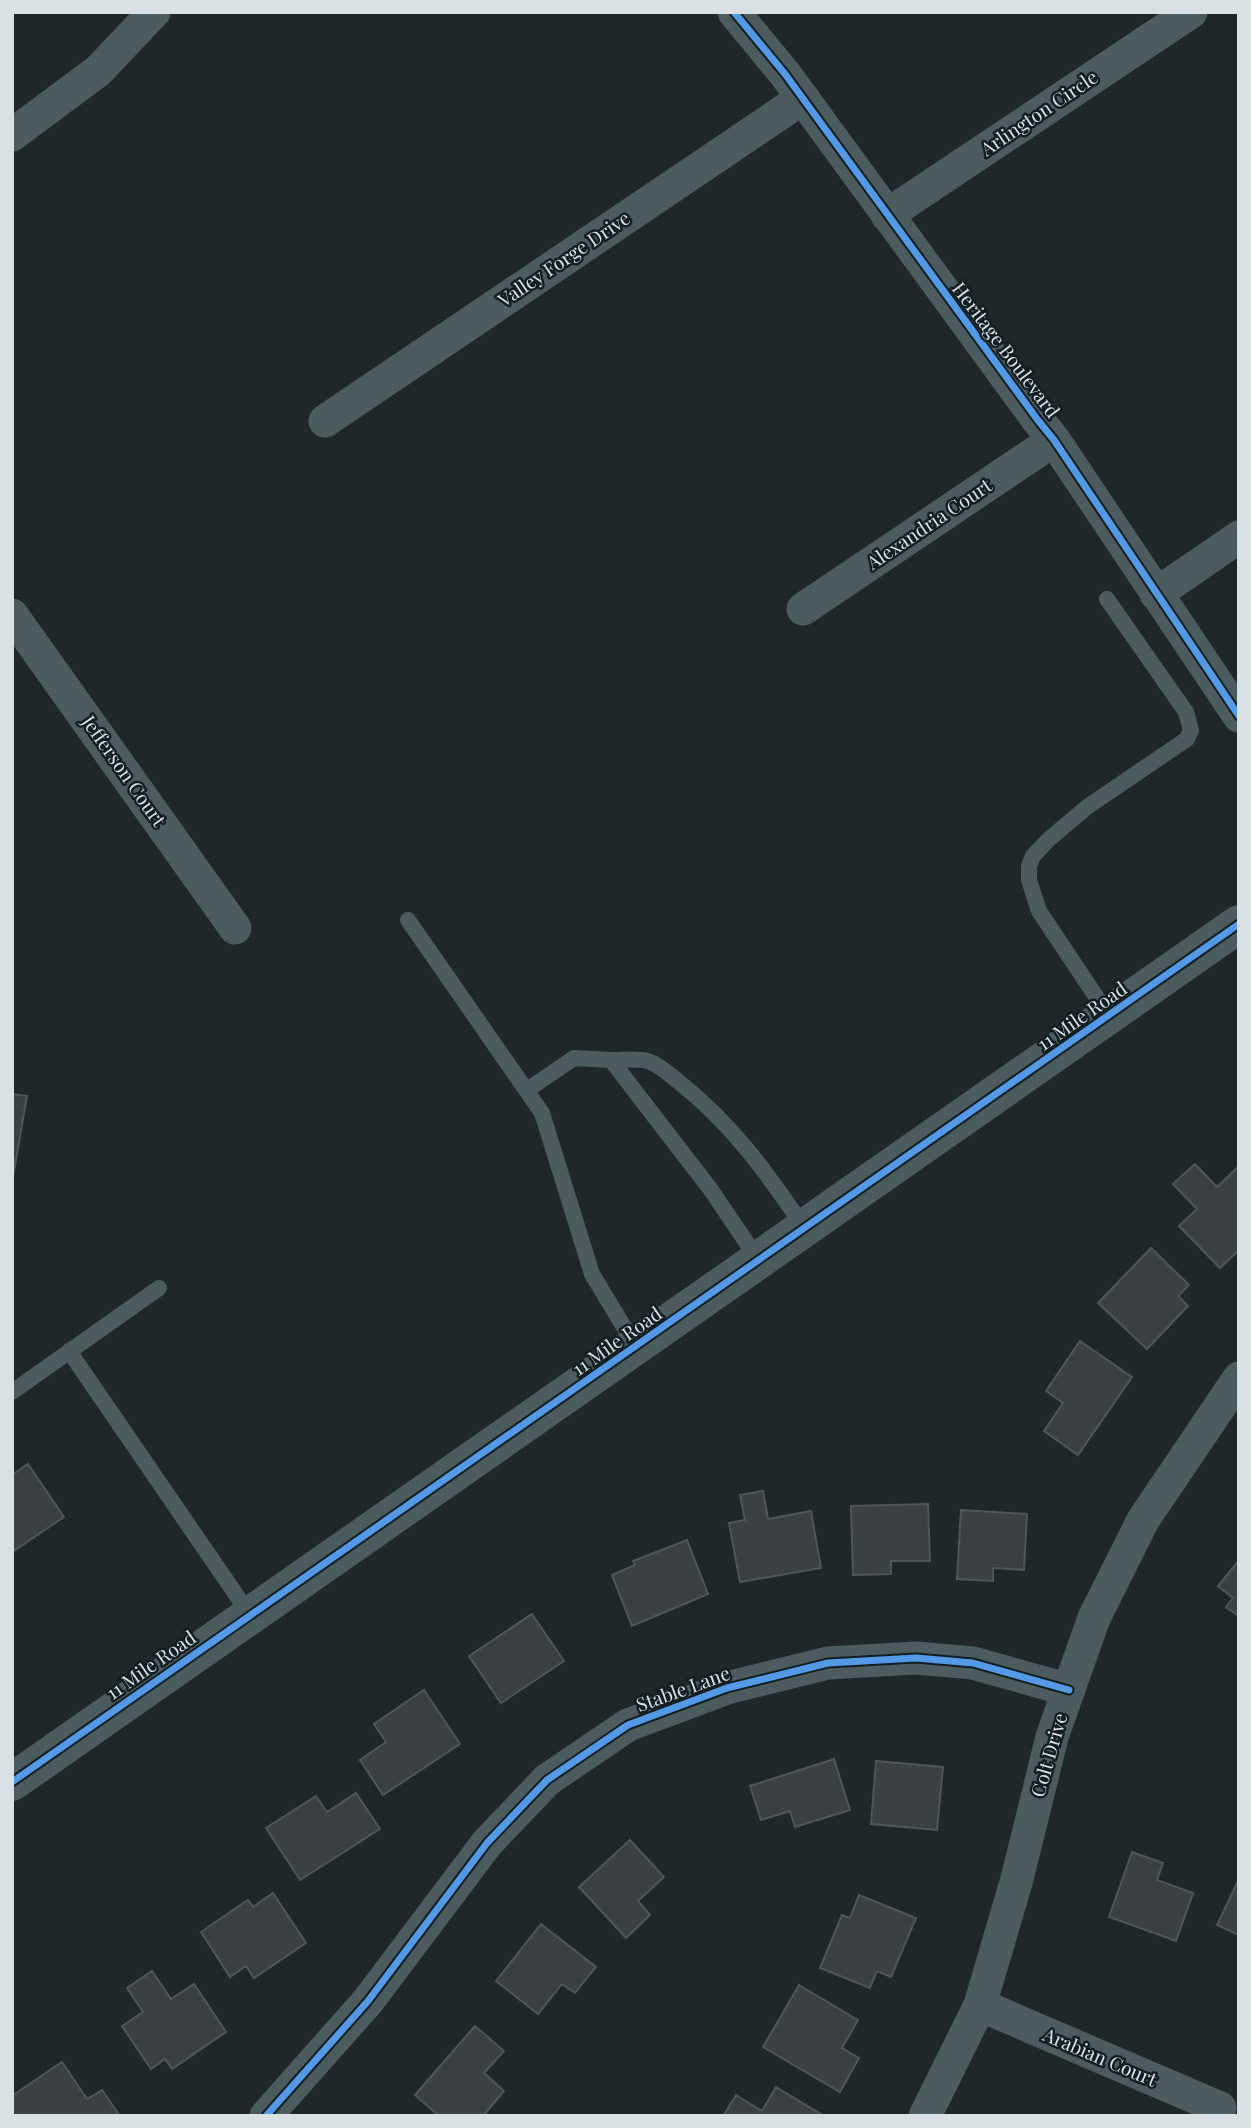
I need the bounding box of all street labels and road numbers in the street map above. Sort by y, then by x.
street label: Arlington Circle [974,63,1102,162]
street label: Valley Forge Drive [491,204,635,313]
street label: Heritage Boulevard [947,276,1066,423]
street label: Alexandria Court [860,471,996,575]
street label: Jefferson Court [76,709,173,831]
street label: 11 Mile Road [1031,975,1131,1056]
street label: 11 Mile Road [566,1300,666,1381]
street label: 11 Mile Road [100,1624,200,1705]
street label: Stable Lane [632,1659,733,1717]
street label: Colt Drive [1024,1710,1072,1800]
street label: Arabian Court [1039,2020,1162,2092]

